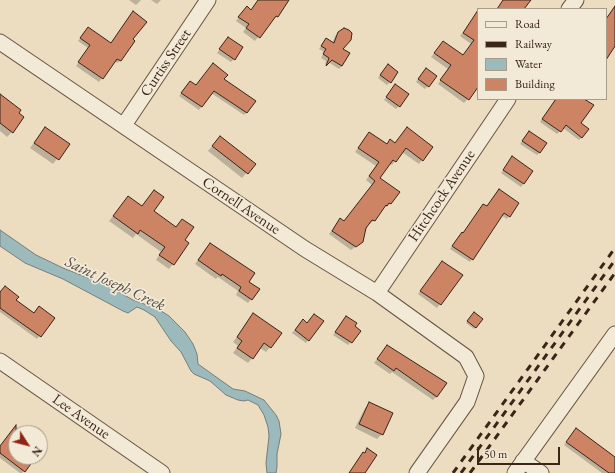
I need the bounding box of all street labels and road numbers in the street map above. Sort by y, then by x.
street label: Curtiss Street [137,26,195,100]
street label: Hitchcock Avenue [405,147,479,245]
street label: Cornell Avenue [199,173,283,239]
street label: Lee Avenue [49,391,113,443]

